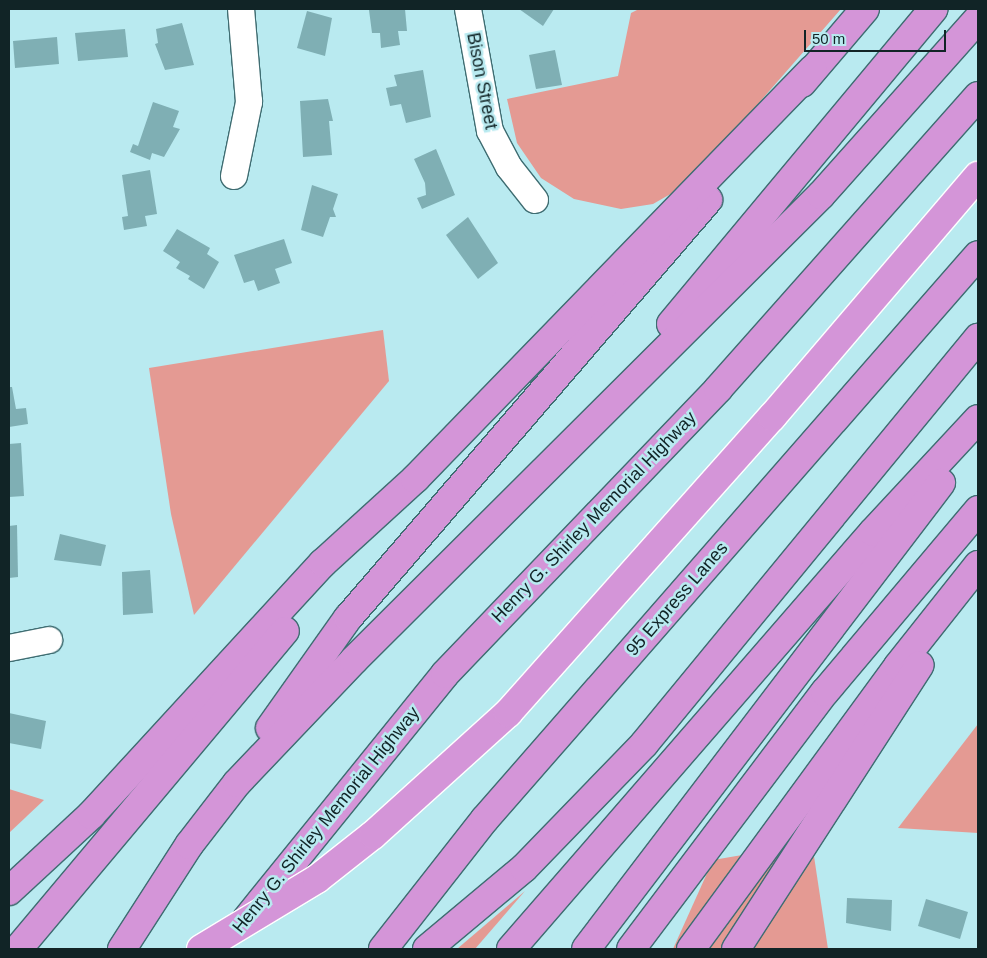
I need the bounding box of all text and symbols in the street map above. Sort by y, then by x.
scale bar [807,20,950,52]
text: 50 m [812,30,845,47]
street label: Bison Street [462,31,502,131]
street label: Henry G. Shirley Memorial Highway [487,407,701,627]
street label: 95 Express Lanes [622,538,732,660]
street label: Henry G. Shirley Memorial Highway [228,702,424,938]

